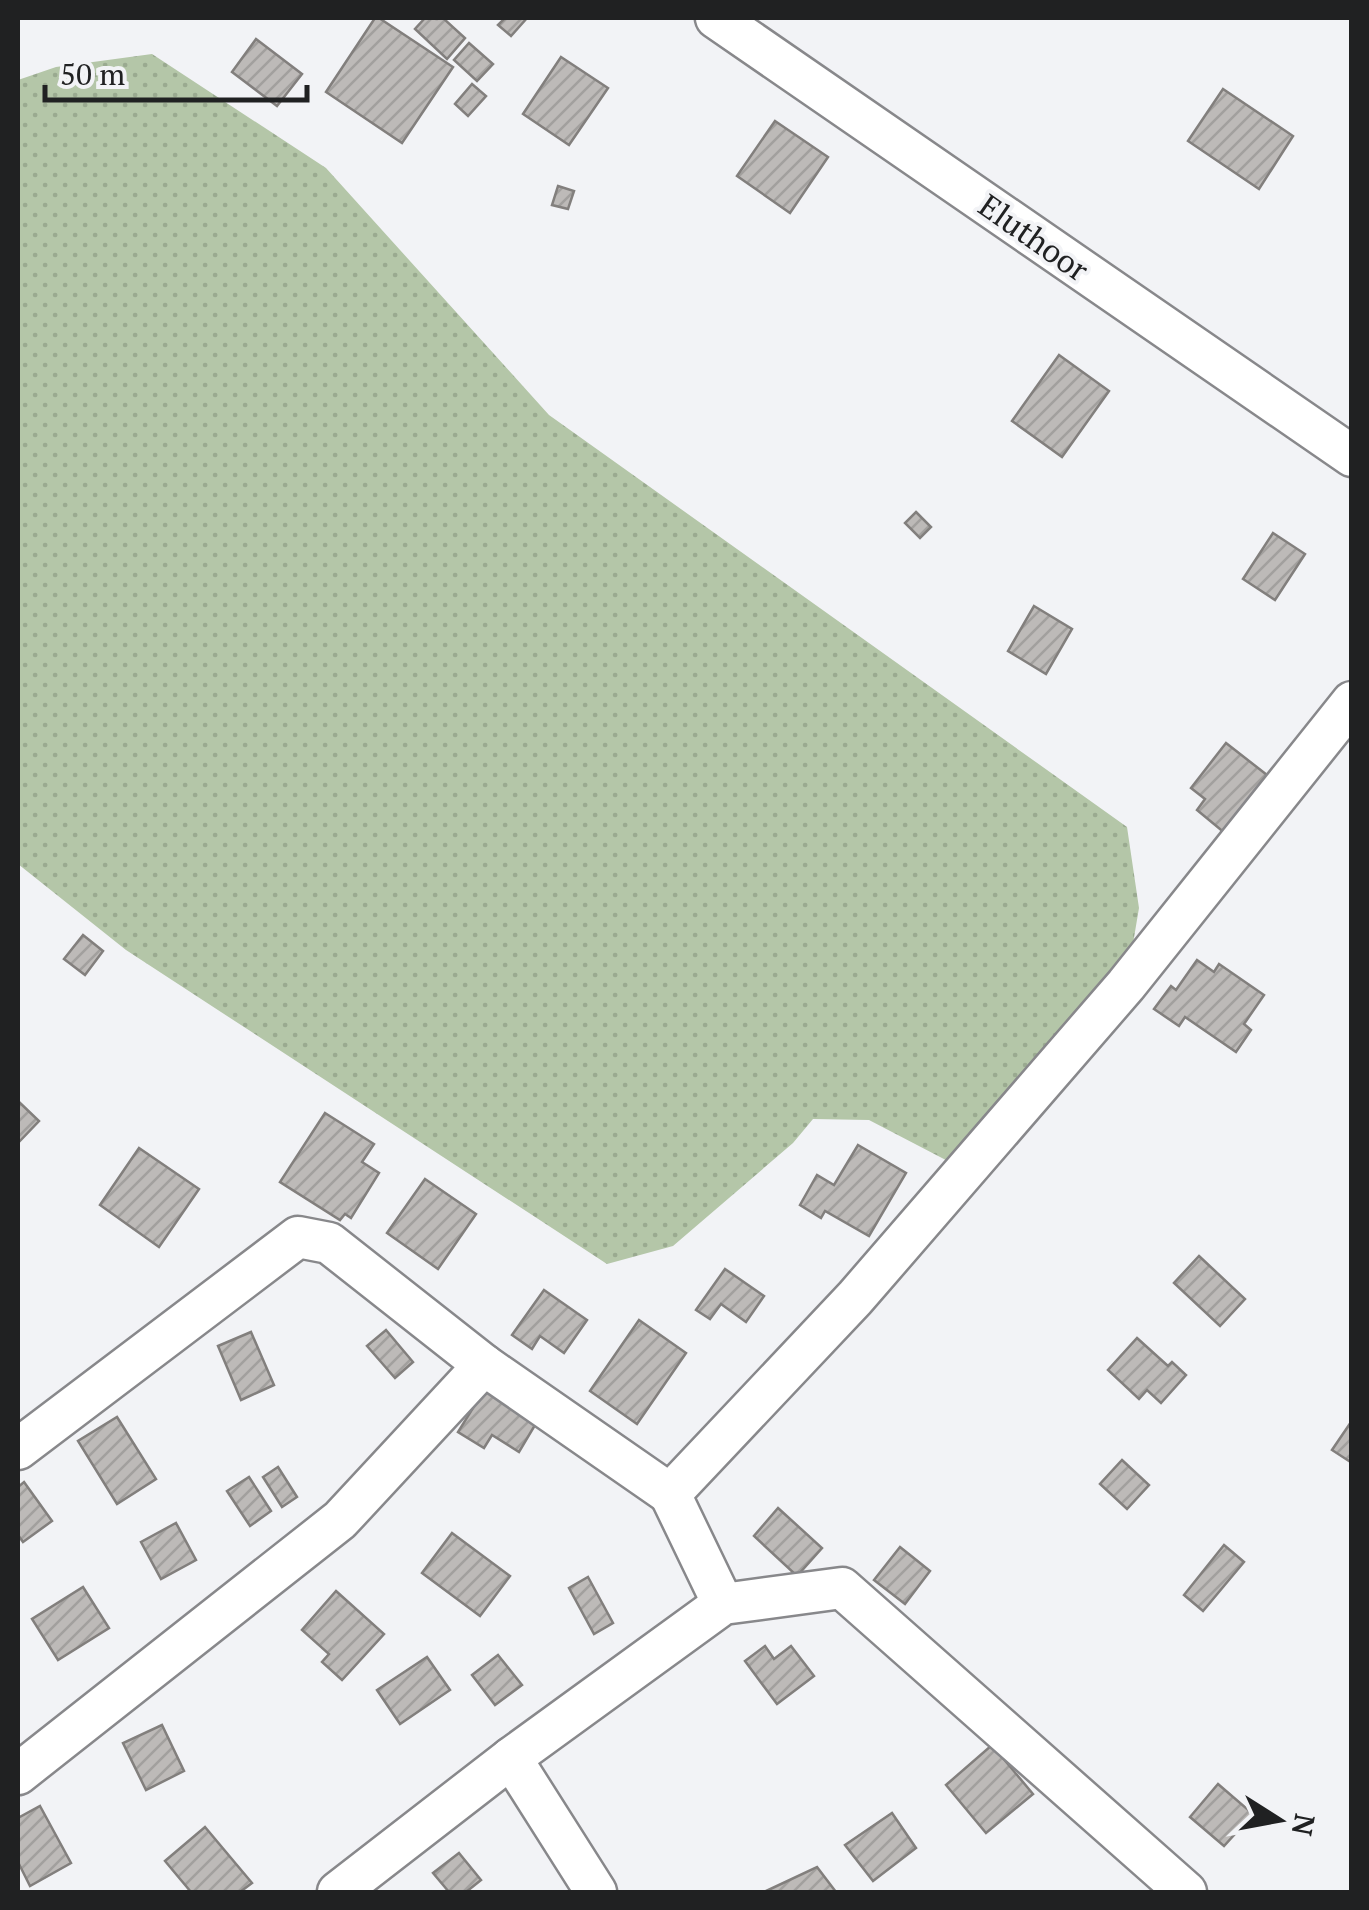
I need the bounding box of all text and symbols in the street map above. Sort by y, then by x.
scale bar [45,40,308,102]
text: 50 m [60,54,125,94]
street label: Eluthoor [971,184,1098,290]
north arrow [1229,1770,1329,1870]
text: N [1284,1811,1324,1839]

